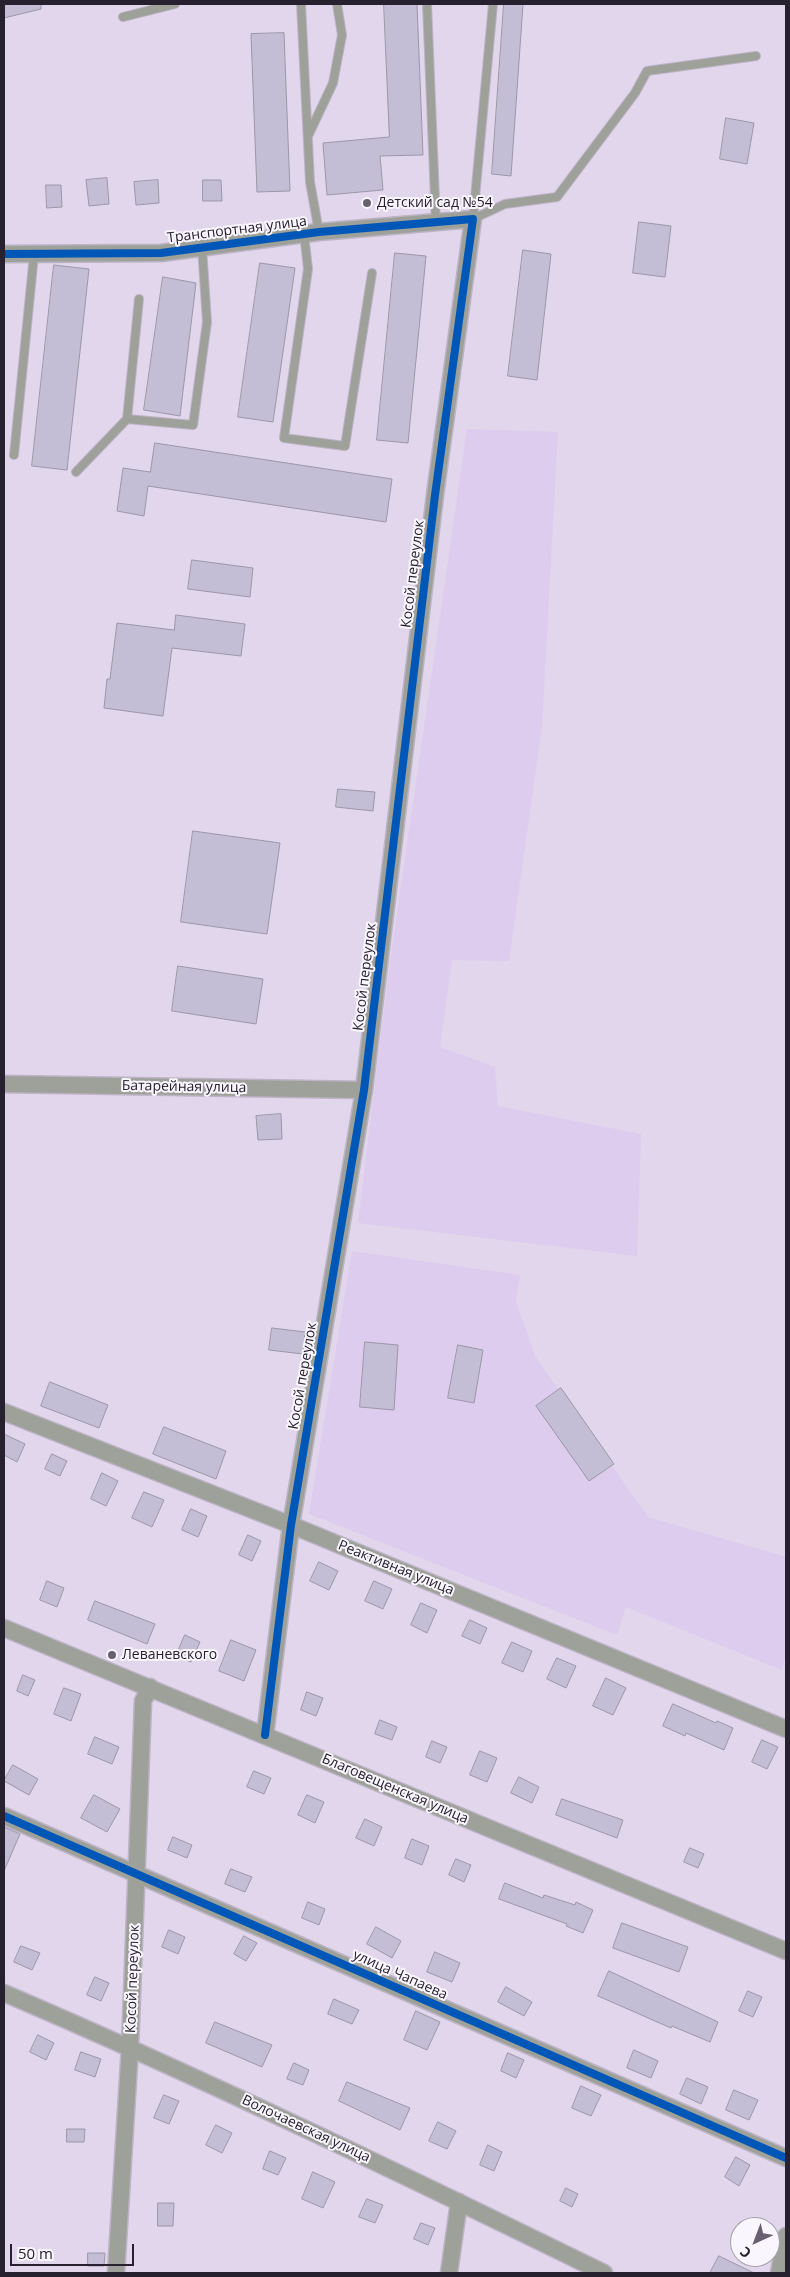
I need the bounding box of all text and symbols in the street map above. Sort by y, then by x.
place label: Детский сад №54 [377,195,493,211]
marker: Детский сад №54 [361,197,373,209]
street label: Транспортная улица [166,213,308,247]
street label: Косой переулок [398,519,428,629]
street label: Косой переулок [350,922,380,1032]
street label: Батарейная улица [122,1078,246,1096]
street label: Косой переулок [285,1321,321,1431]
street label: Реактивная улица [336,1537,456,1599]
place label: Леваневского [122,1647,217,1663]
marker: Леваневского [106,1649,118,1661]
street label: Благовещенская улица [319,1750,471,1828]
street label: Косой переулок [123,1925,143,2033]
street label: улица Чапаева [350,1947,450,2003]
street label: Волочаевская улица [239,2092,373,2166]
north arrow [730,2217,780,2267]
scale bar [12,2234,136,2266]
text: 50 m [18,2243,53,2263]
text: С [735,2243,755,2263]

